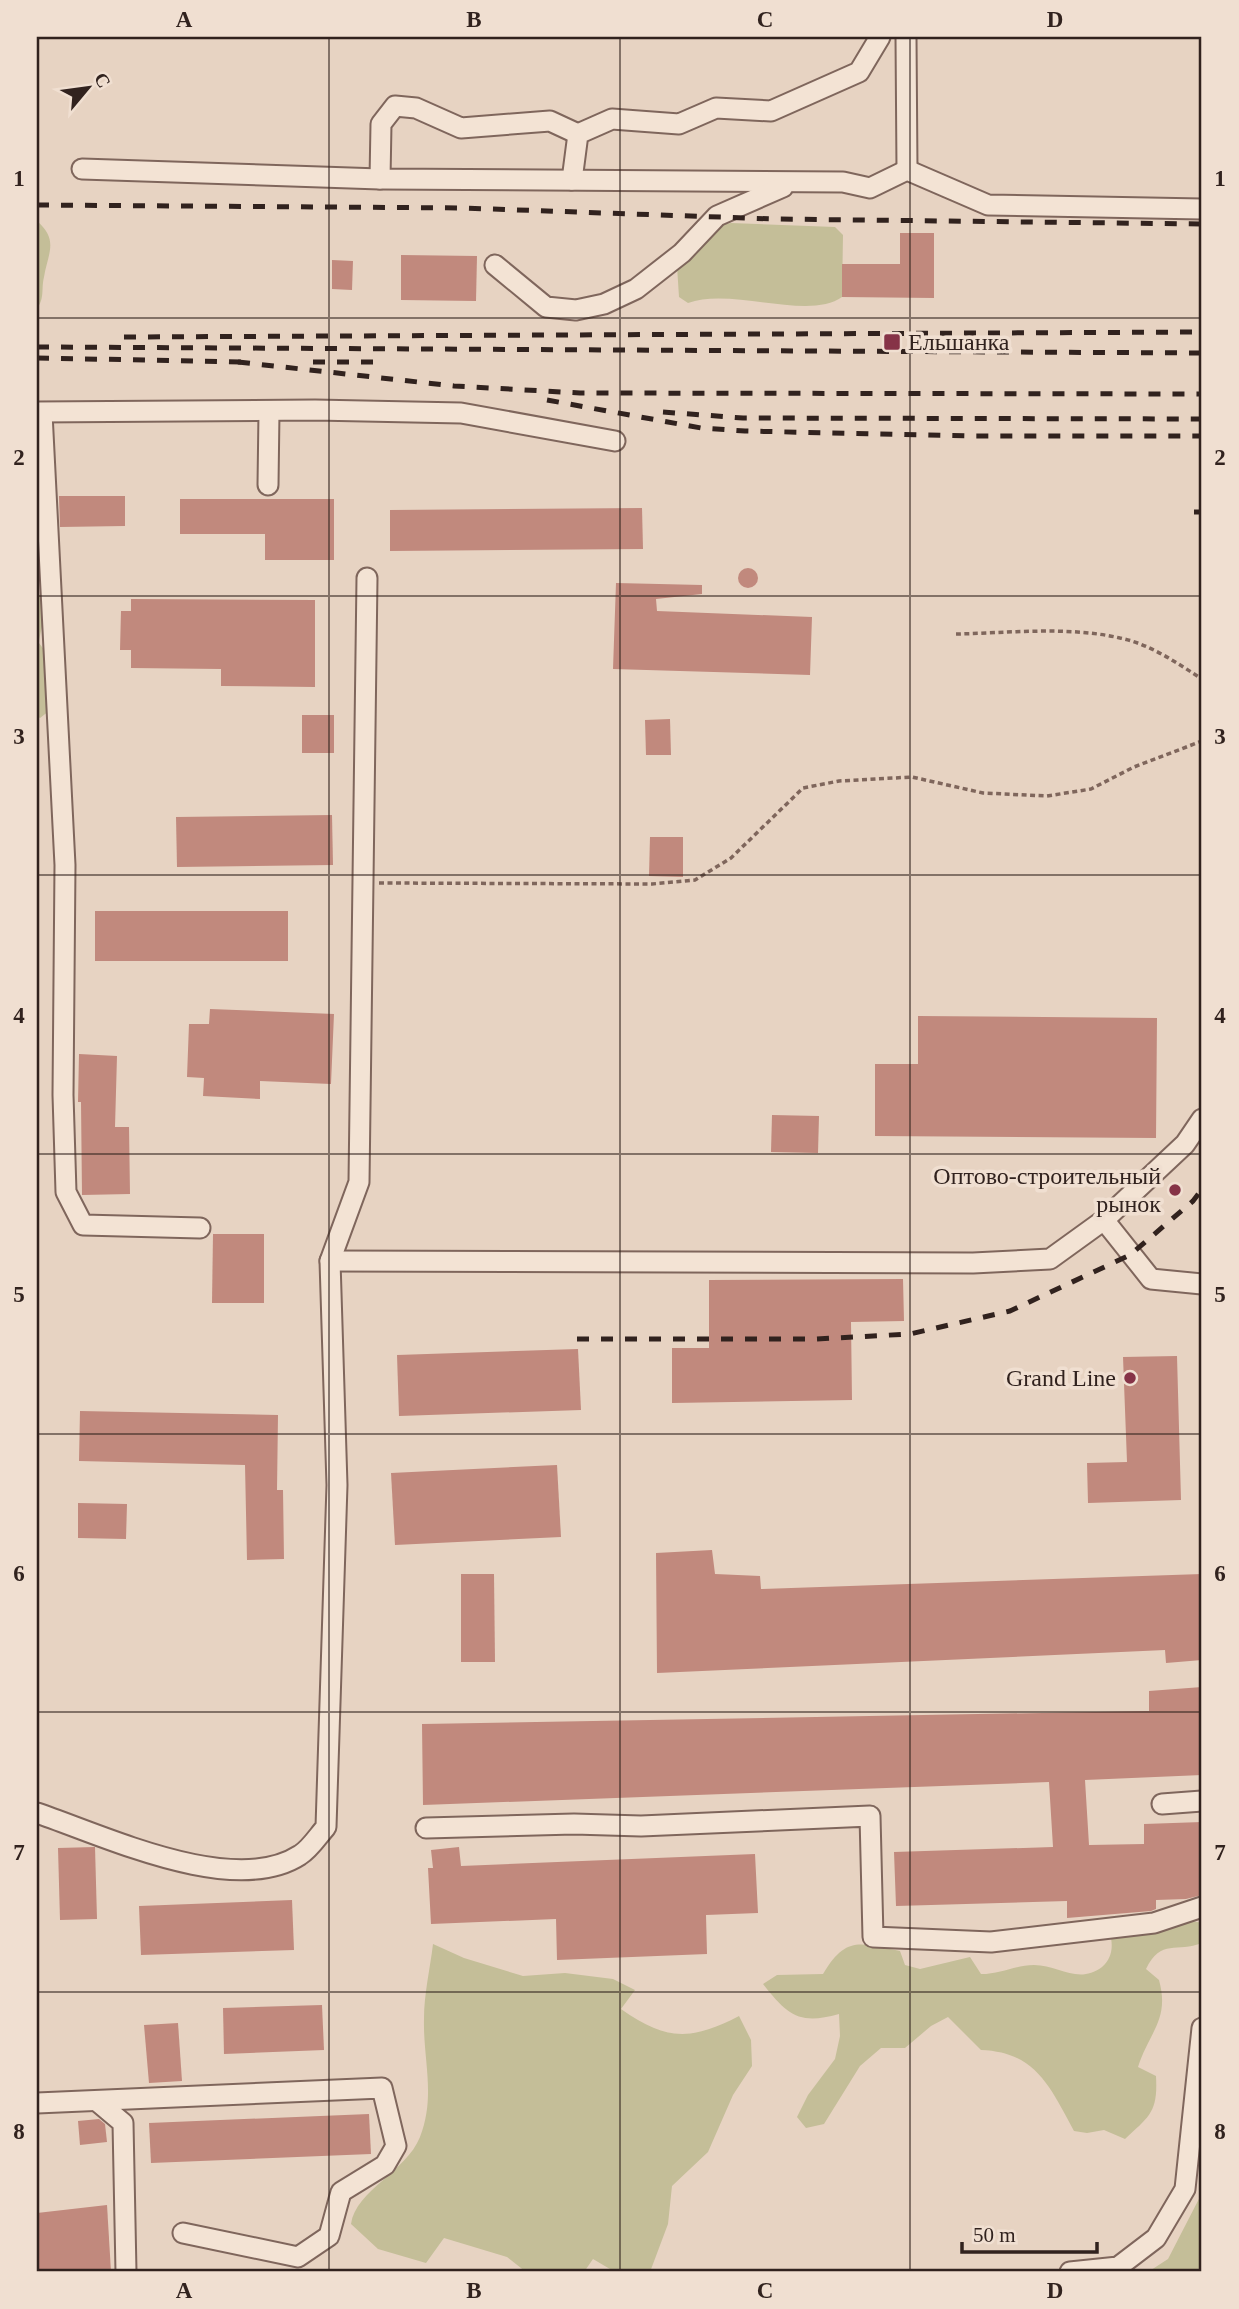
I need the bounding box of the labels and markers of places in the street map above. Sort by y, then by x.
place label: Ельшанка [908,329,1010,355]
marker: Ельшанка [882,332,902,352]
place label: Оптово-строительный рынок [933,1163,1161,1217]
marker: Оптово-строительный рынок [1167,1182,1183,1198]
place label: Grand Line [1006,1365,1116,1391]
marker: Grand Line [1122,1370,1138,1386]

